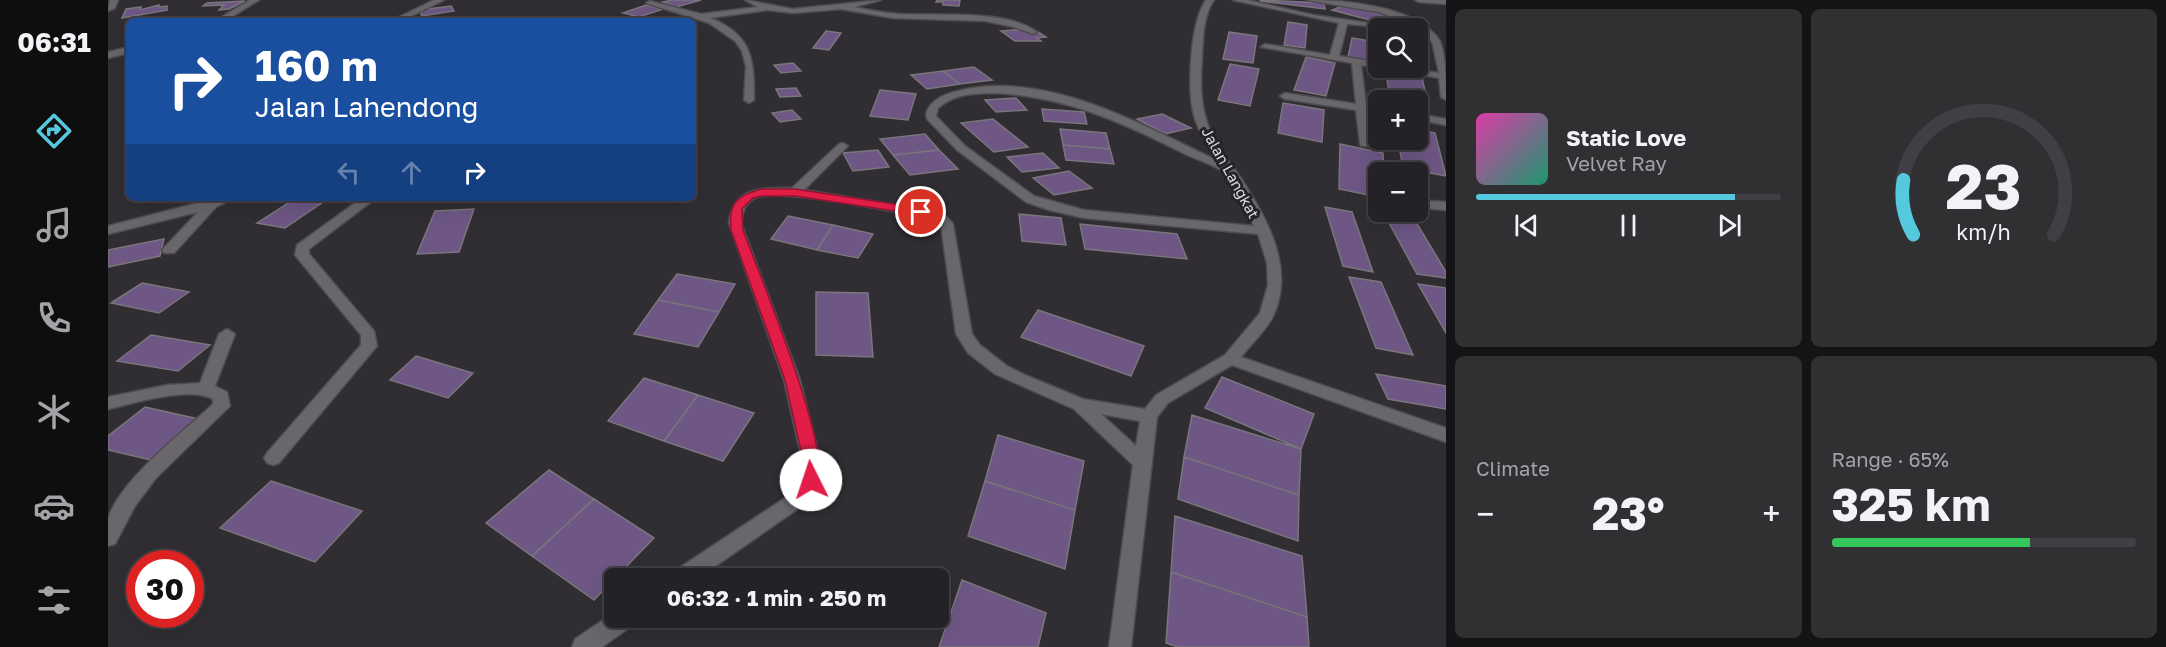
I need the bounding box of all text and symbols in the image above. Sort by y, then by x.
map controls [1368,18,1428,222]
button: search [1368,18,1428,78]
text: 06:31 [17,26,91,58]
text: 160 m [255,40,378,90]
icon: right [156,42,234,120]
button: + [1368,90,1428,150]
text: Jalan Lahendong [255,91,478,123]
icon: directions [33,110,75,152]
street label: Jalan Langkat [1198,124,1263,221]
text: Static Love [1566,124,1686,151]
text: 23 [1946,148,2022,223]
text: Velvet Ray [1566,151,1667,175]
icon: left [332,156,365,189]
icon: ahead [395,156,428,189]
icon: right [458,156,491,189]
button: − [1368,162,1428,222]
pin [895,186,946,237]
icon: arrive [904,195,937,228]
icon: music [33,204,75,246]
icon: previous [1510,209,1543,242]
icon: pause [1612,209,1645,242]
icon: next [1713,209,1746,242]
text: km/h [1956,219,2011,245]
icon: phone [33,297,75,339]
icon: climate [33,391,75,433]
text: Range · 65% [1832,447,1949,471]
position arrow [779,448,843,512]
text: Climate [1476,456,1550,480]
text: 325 km [1832,477,1991,531]
icon: car [33,485,75,527]
text: 23° [1592,486,1664,540]
text: − [1476,494,1494,533]
text: + [1762,494,1780,533]
speed limit sign: 30 [126,550,204,628]
icon: filters [33,579,75,621]
text: 06:32 · 1 min · 250 m [667,584,886,611]

